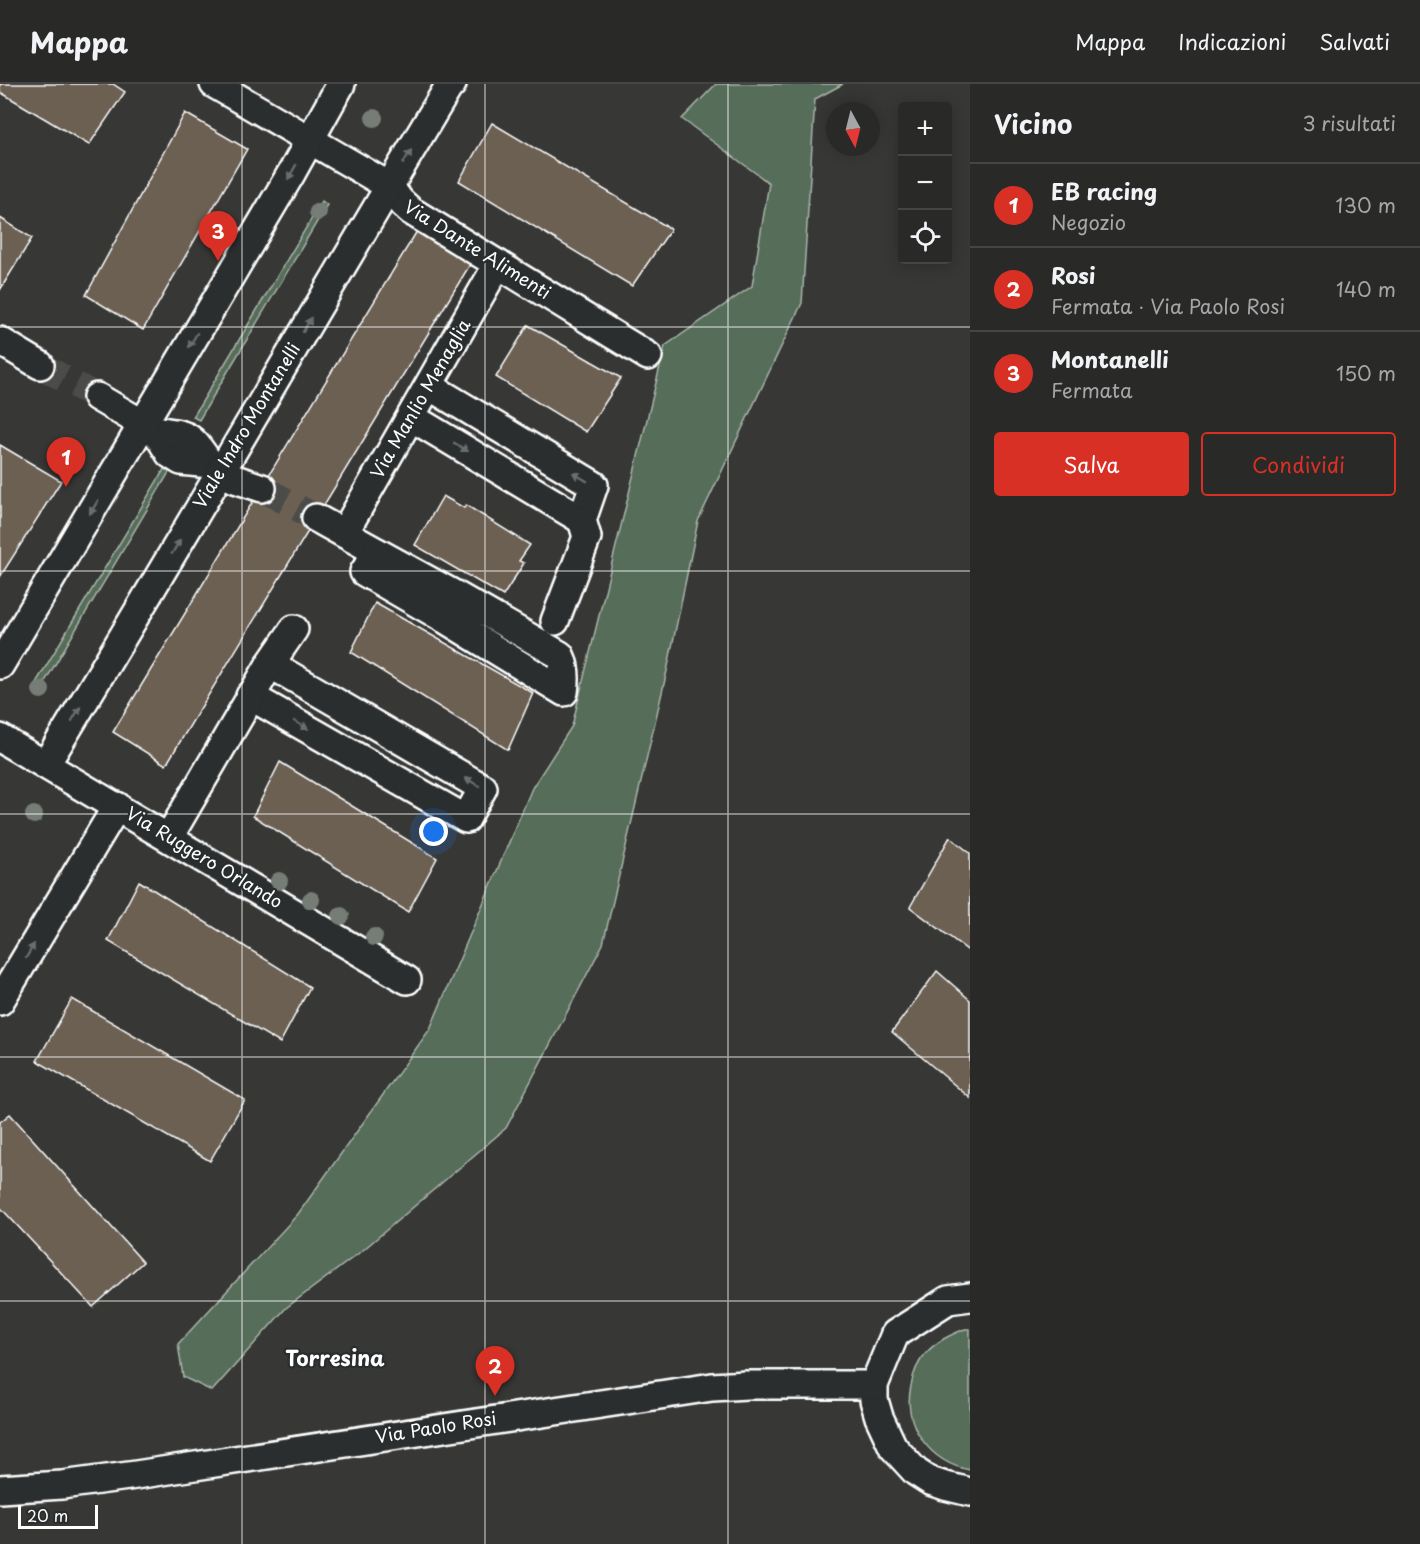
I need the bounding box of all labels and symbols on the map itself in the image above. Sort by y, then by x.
north arrow [826,102,880,156]
one-way arrow [402,148,412,165]
one-way arrow [287,164,298,180]
street label: Via Dante Alimenti [399,193,557,305]
pin: 3 [198,212,238,261]
street label: Via Manlio Menaglia [363,313,477,483]
one-way arrow [302,317,313,333]
one-way arrow [188,332,199,348]
street label: Viale Indro Montanelli [185,337,306,513]
pin: 1 [46,438,86,487]
one-way arrow [453,442,469,453]
one-way arrow [572,471,588,482]
one-way arrow [88,499,99,515]
one-way arrow [171,539,182,555]
one-way arrow [71,706,82,722]
one-way arrow [293,720,310,730]
one-way arrow [463,777,480,787]
street label: Via Ruggero Orlando [121,799,288,914]
your location [419,817,448,846]
one-way arrow [24,943,35,959]
district label: Torresina [285,1341,385,1373]
pin: 2 [476,1346,514,1396]
street label: Via Paolo Rosi [373,1404,498,1449]
scale bar [18,1502,98,1530]

